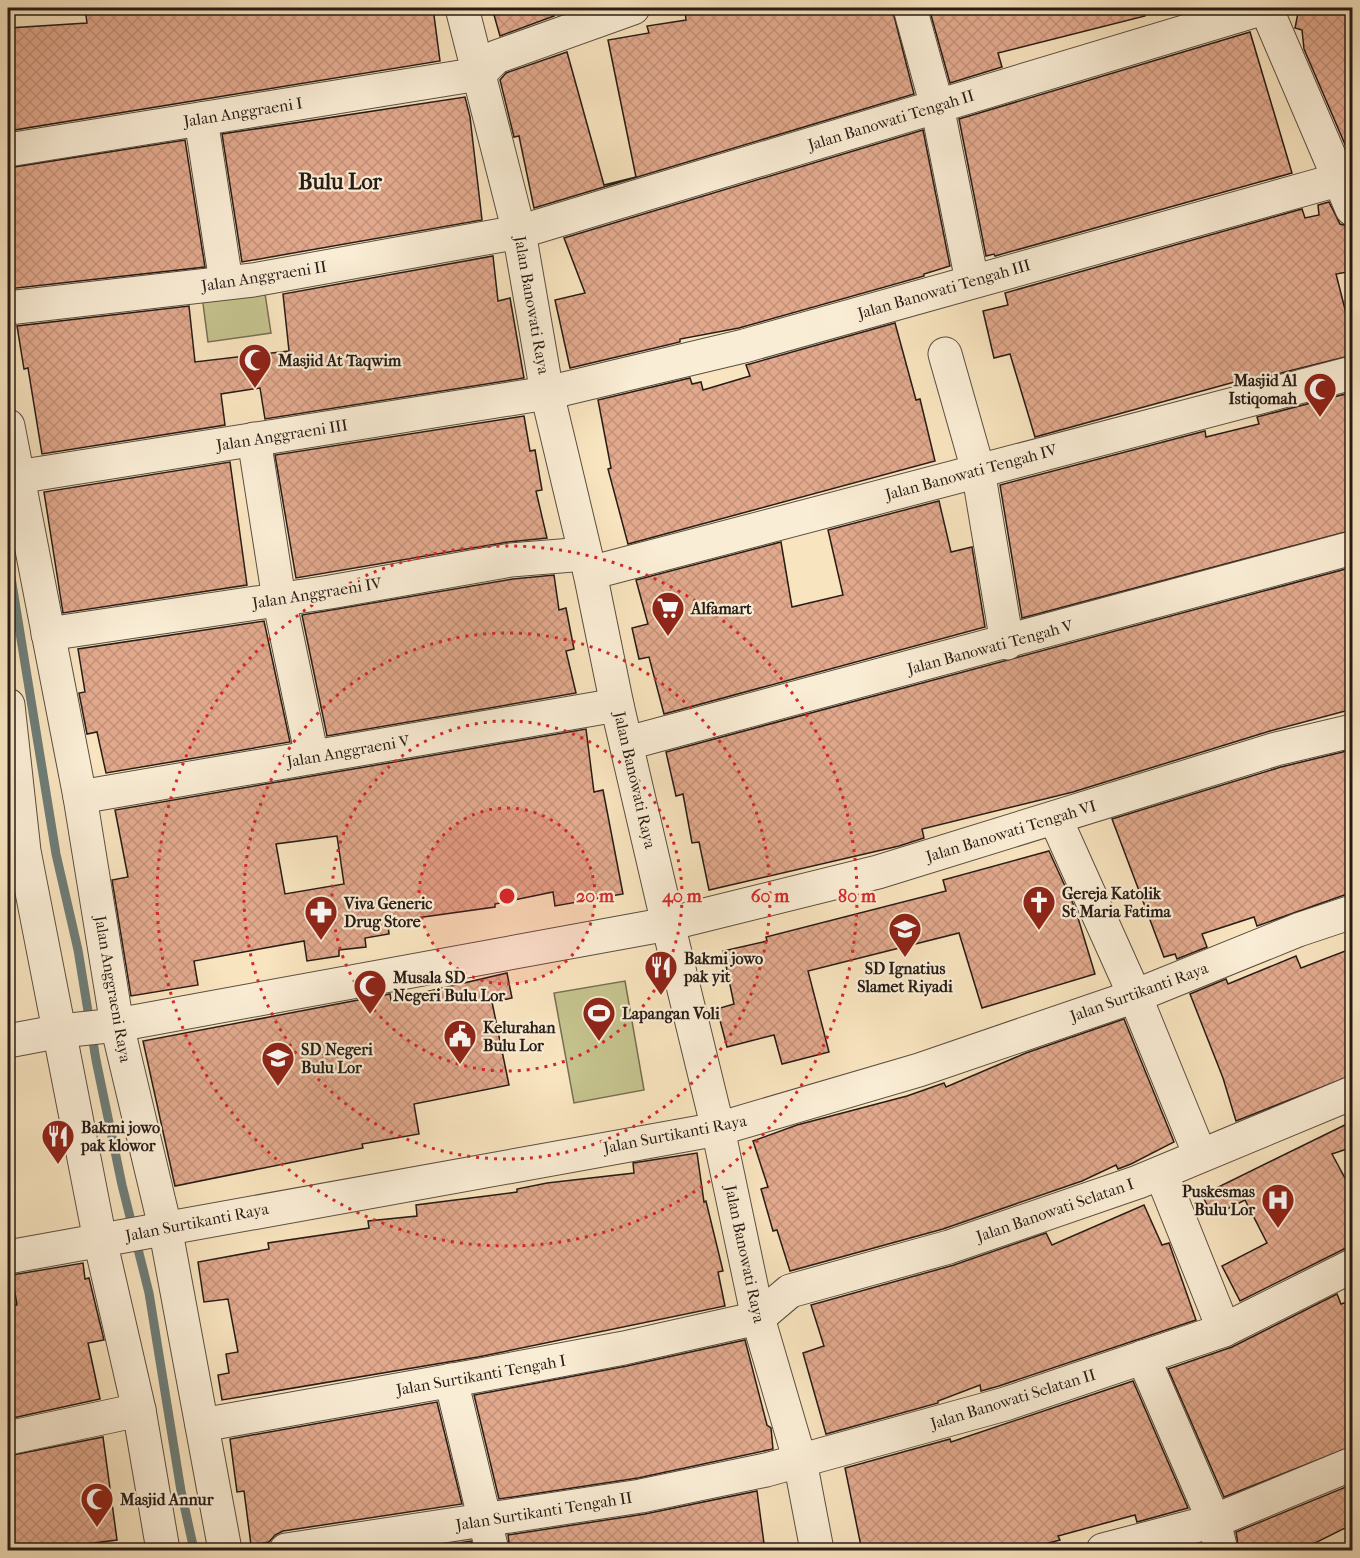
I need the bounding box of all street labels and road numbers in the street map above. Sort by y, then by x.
street label: Jalan Banowati Tengah II [804,86,976,155]
street label: Jalan Anggraeni I [180,93,304,131]
street label: Jalan Banowati Raya [510,232,554,376]
street label: Jalan Banowati Tengah III [853,255,1033,323]
street label: Jalan Anggraeni II [198,257,328,296]
street label: Jalan Anggraeni III [213,415,349,455]
street label: Jalan Banowati Tengah IV [881,440,1060,505]
street label: Jalan Anggraeni IV [249,573,384,613]
street label: Jalan Banowati Tengah V [903,616,1076,679]
street label: Jalan Banowati Raya [610,708,660,851]
street label: Jalan Anggraeni V [283,731,411,772]
street label: Jalan Banowati Tengah VI [922,796,1098,867]
street label: Jalan Anggraeni Raya [90,912,135,1064]
street label: Jalan Surtikanti Raya [1065,958,1211,1027]
street label: Jalan Surtikanti Raya [600,1111,749,1158]
street label: Jalan Banowati Selatan I [972,1174,1136,1247]
street label: Jalan Banowati Raya [721,1182,769,1325]
street label: Jalan Surtikanti Raya [122,1199,271,1246]
street label: Jalan Surtikanti Tengah I [393,1351,567,1400]
street label: Jalan Banowati Selatan II [926,1365,1098,1434]
street label: Jalan Surtikanti Tengah II [452,1488,634,1535]

